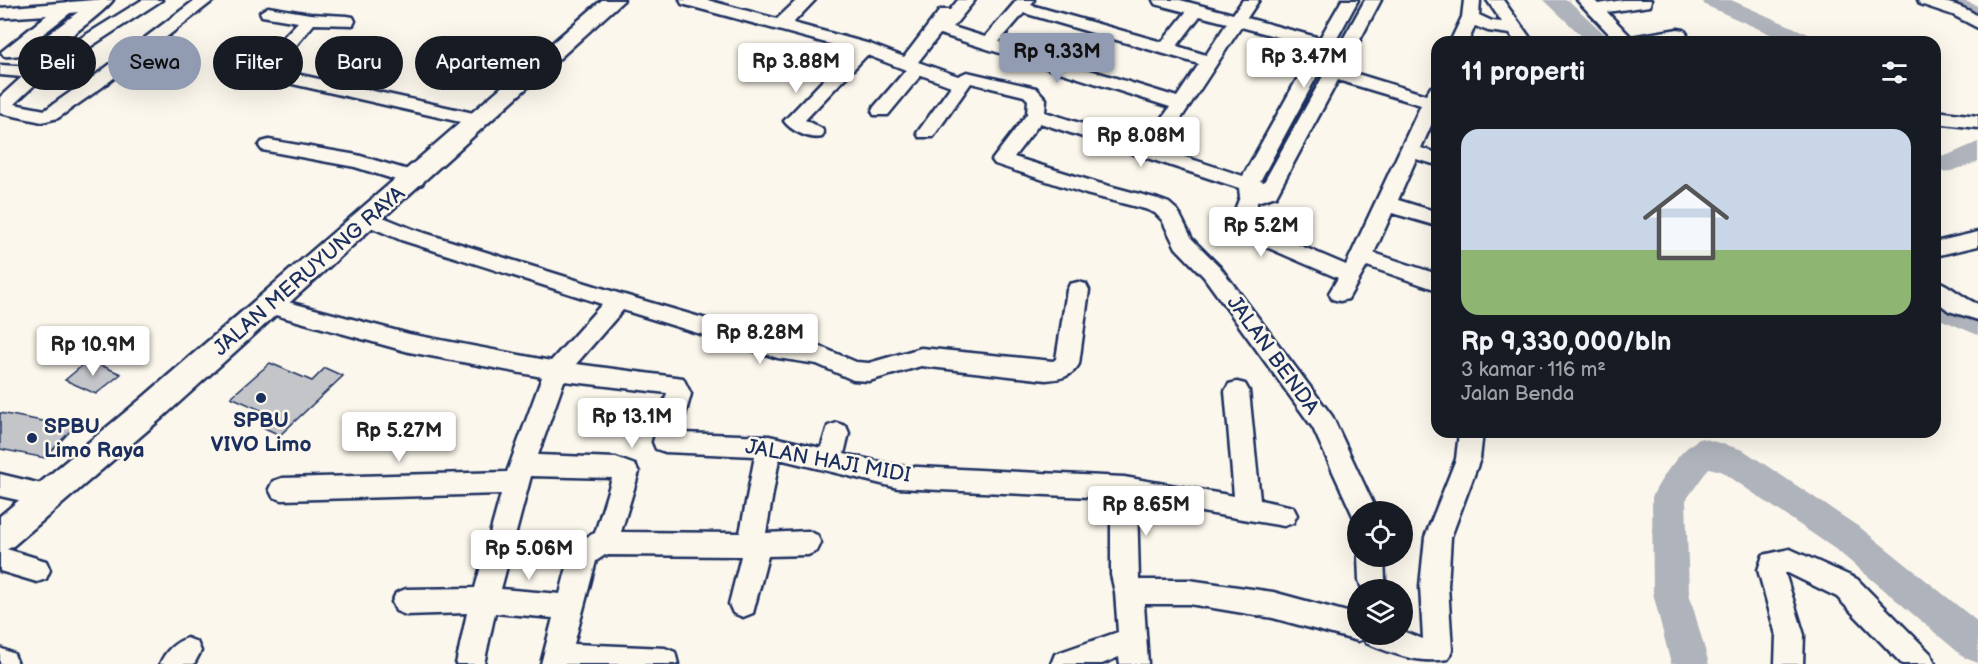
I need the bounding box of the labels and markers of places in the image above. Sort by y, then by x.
pin: Rp 9.33M [995,33,1119,84]
pin: Rp 3.47M [1242,38,1366,89]
pin: Rp 3.88M [734,43,858,94]
pin: Rp 8.08M [1079,117,1203,168]
pin: Rp 5.2M [1206,207,1316,258]
pin: Rp 8.28M [698,314,822,365]
pin: Rp 10.9M [31,326,155,377]
marker: SPBU VIVO Limo [254,391,268,405]
pin: Rp 13.1M [570,398,694,449]
place label: SPBU VIVO Limo [211,408,311,457]
pin: Rp 5.27M [337,412,461,463]
place label: SPBU Limo Raya [44,414,145,463]
marker: SPBU Limo Raya [25,431,39,445]
pin: Rp 8.65M [1084,486,1208,537]
pin: Rp 5.06M [467,530,591,581]

